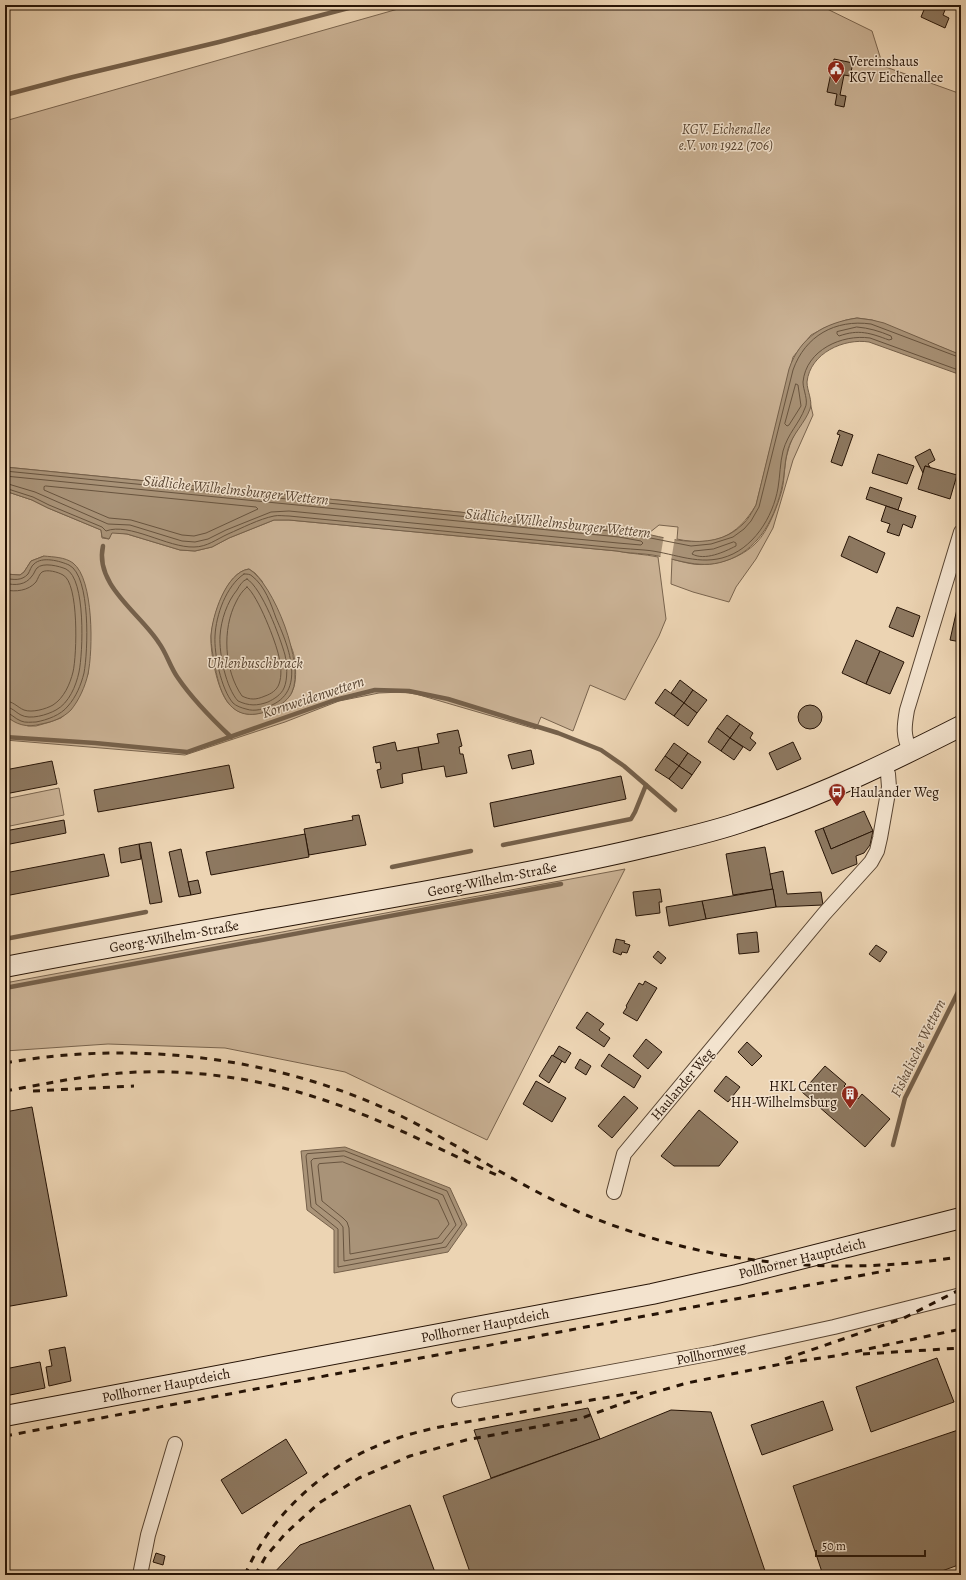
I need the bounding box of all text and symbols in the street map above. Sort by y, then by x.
place label: Vereinshaus KGV Eichenallee [848,52,943,87]
public building icon: Vereinshaus KGV Eichenallee [826,59,846,84]
park label: KGV. Eichenallee e.V. von 1922 (706) [679,120,773,155]
water label: Südliche Wilhelmsburger Wettern [142,470,330,510]
water label: Südliche Wilhelmsburger Wettern [464,503,652,543]
water label: Uhlenbuschbrack [207,653,303,673]
water label: Kornweidenwettern [259,671,367,723]
bus stop icon: Haulander Weg [827,782,847,807]
place label: Haulander Weg [850,783,939,802]
street label: Georg-Wilhelm-Straße [426,858,558,901]
street label: Georg-Wilhelm-Straße [108,916,240,957]
water label: Fiskalische Wettern [886,996,950,1100]
street label: Haulander Weg [646,1044,718,1125]
place label: HKL Center HH-Wilhelmsburg [731,1077,838,1112]
building icon: HKL Center HH-Wilhelmsburg [840,1084,860,1109]
street label: Pollhorner Hauptdeich [737,1233,868,1283]
street label: Pollhorner Hauptdeich [419,1304,551,1347]
street label: Pollhornweg [674,1337,748,1370]
street label: Pollhorner Hauptdeich [100,1364,232,1407]
scale bar [816,1532,925,1558]
text: 50 m [822,1538,846,1554]

